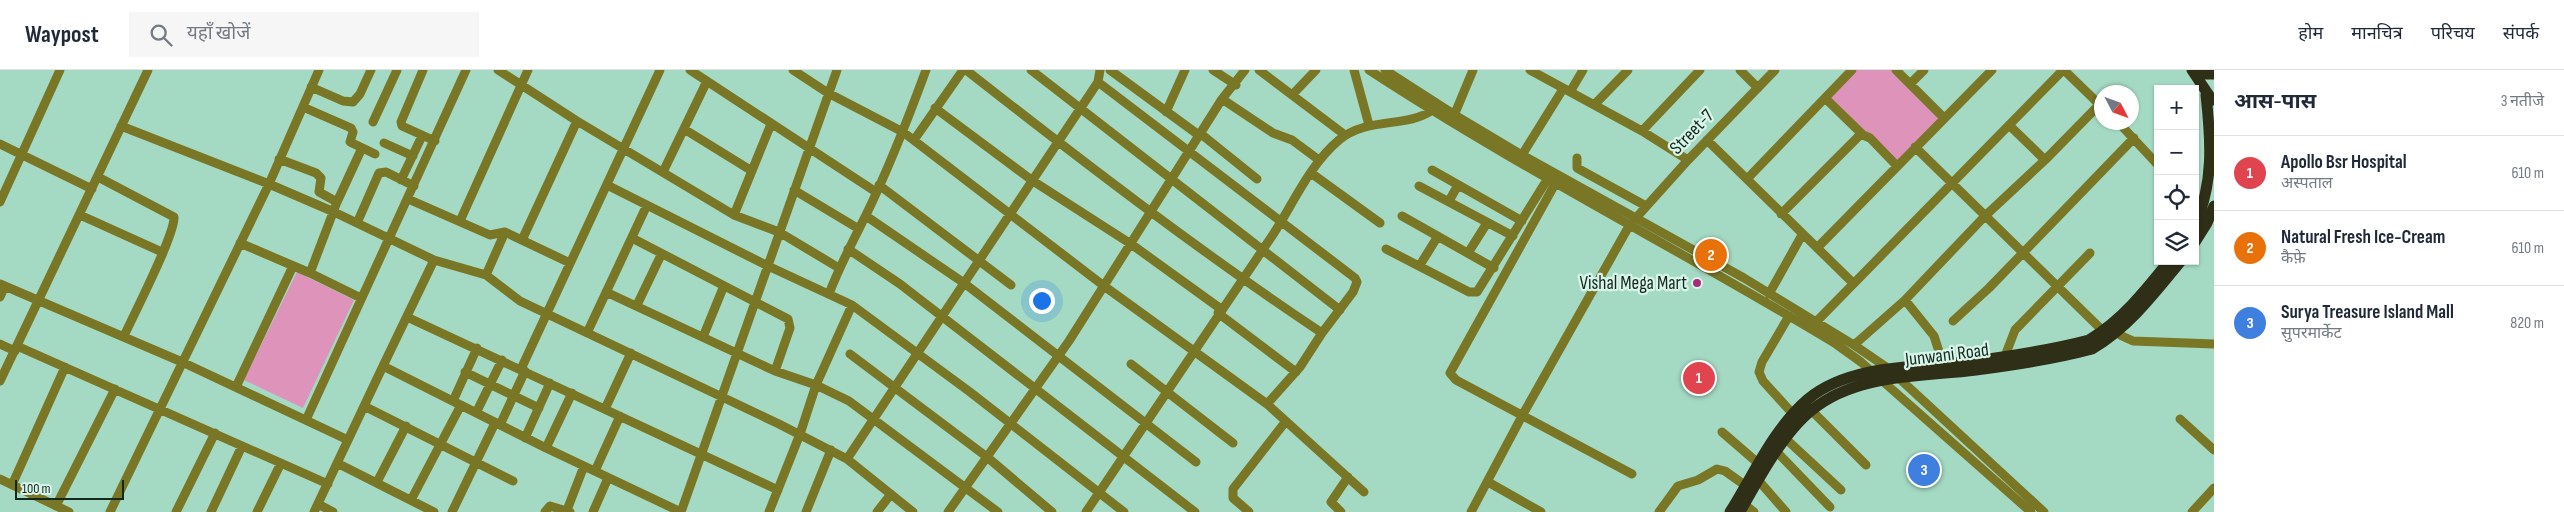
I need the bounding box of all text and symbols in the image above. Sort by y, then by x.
search box [129,12,479,57]
text: Waypost [25,20,99,49]
icon: search [147,21,175,49]
text: यहाँ खोजें [187,22,250,45]
text: होम [2298,23,2323,44]
text: मानचित्र [2351,23,2403,44]
text: परिचय [2431,23,2475,44]
text: संपर्क [2503,23,2539,44]
north arrow [2094,85,2139,130]
map controls [2154,85,2199,265]
button: + [2154,85,2199,130]
text: आस-पास [2234,89,2316,114]
text: 3 नतीजे [2501,92,2544,111]
street label: Street-7 [1665,104,1719,159]
button: − [2154,130,2199,175]
text: Apollo Bsr Hospital [2281,151,2407,174]
text: 1 [2247,164,2253,183]
text: 610 m [2511,164,2544,183]
text: अस्पताल [2281,174,2333,193]
button: locate [2154,175,2199,220]
button: layers [2154,220,2199,265]
text: Natural Fresh Ice-Cream [2281,226,2445,249]
pin: 2 [1695,236,1727,274]
text: 2 [2246,239,2254,258]
text: 610 m [2511,239,2544,258]
text: कैफ़े [2281,249,2306,268]
place label: Vishal Mega Mart [1579,272,1687,295]
marker: Vishal Mega Mart [1691,277,1703,289]
your location [1029,288,1055,314]
text: Surya Treasure Island Mall [2281,301,2454,324]
text: 3 [2246,314,2254,333]
text: 820 m [2510,314,2544,333]
text: सुपरमार्केट [2281,324,2342,343]
street label: Junwani Road [1903,338,1990,372]
pin: 1 [1683,359,1715,397]
pin: 3 [1908,451,1940,489]
scale bar [15,477,124,500]
text: 100 m [22,480,51,497]

